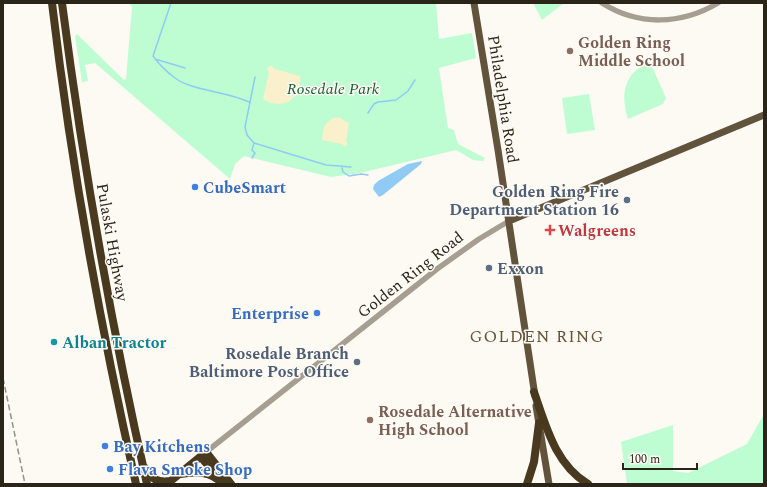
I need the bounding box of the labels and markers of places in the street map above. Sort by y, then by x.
place label: Golden Ring Middle School [578,31,685,73]
marker: Golden Ring Middle School [565,46,575,56]
place label: CubeSmart [203,176,286,200]
place label: Golden Ring Fire Department Station 16 [449,180,619,222]
marker: CubeSmart [190,182,200,192]
marker: Golden Ring Fire Department Station 16 [622,195,632,205]
place label: Walgreens [558,219,636,243]
marker: Walgreens [545,225,555,235]
place label: Exxon [497,257,544,281]
marker: Exxon [484,263,494,273]
place label: Enterprise [231,302,309,326]
marker: Enterprise [312,308,322,318]
place label: Alban Tractor [62,331,167,355]
marker: Alban Tractor [49,337,59,347]
place label: Rosedale Branch Baltimore Post Office [189,342,349,384]
marker: Rosedale Branch Baltimore Post Office [352,357,362,367]
place label: Rosedale Alternative High School [378,400,532,442]
marker: Rosedale Alternative High School [365,415,375,425]
place label: Bay Kitchens [113,435,210,459]
marker: Bay Kitchens [100,441,110,451]
place label: Flava Smoke Shop [118,458,252,482]
marker: Flava Smoke Shop [105,464,115,474]

